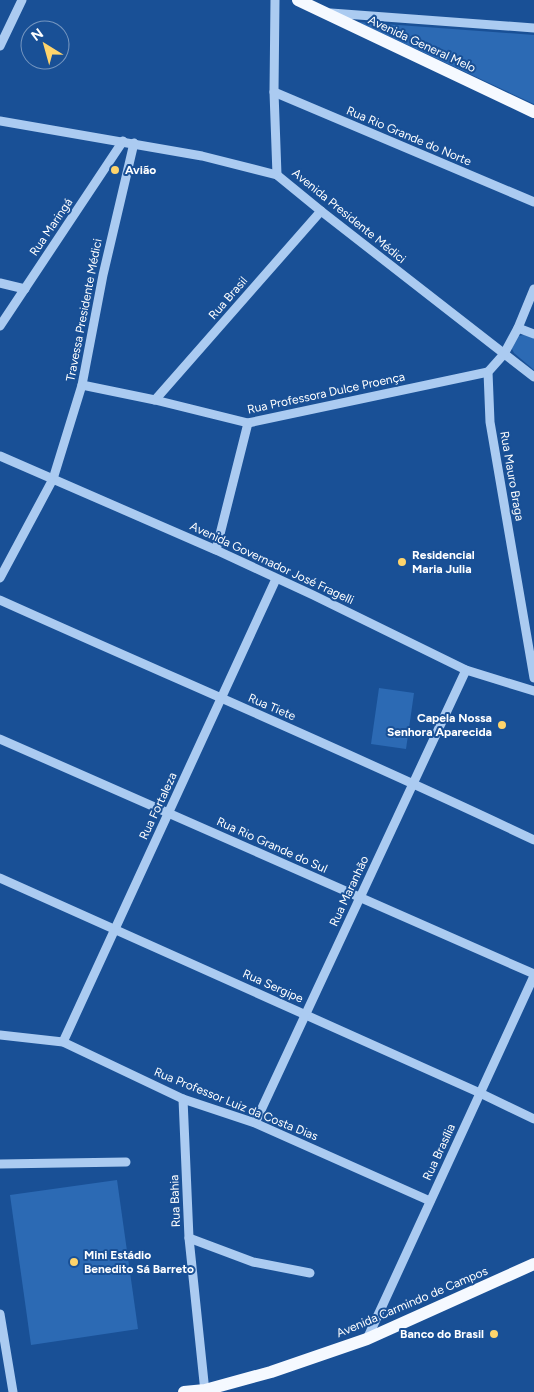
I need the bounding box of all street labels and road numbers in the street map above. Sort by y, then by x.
street label: Avenida General Melo [366,13,478,75]
street label: Rua Rio Grande do Norte [344,103,474,169]
street label: Avenida Presidente Médici [289,166,409,266]
street label: Rua Maringá [27,196,75,258]
street label: Travessa Presidente Médici [63,237,105,383]
street label: Rua Brasil [206,274,250,322]
street label: Rua Professora Dulce Proença [246,369,406,417]
street label: Rua Mauro Braga [497,430,527,522]
street label: Avenida Governador José Fragelli [188,519,356,607]
street label: Rua Tiete [246,691,298,723]
street label: Rua Fortaleza [136,770,180,842]
street label: Rua Rio Grande do Sul [214,814,330,876]
street label: Rua Maranhão [327,853,371,928]
street label: Rua Sergipe [241,966,306,1006]
street label: Rua Professor Luiz da Costa Dias [152,1065,320,1144]
street label: Rua Brasília [420,1122,458,1182]
street label: Rua Bahia [167,1175,183,1227]
street label: Avenida Carmindo de Campos [334,1264,490,1340]

